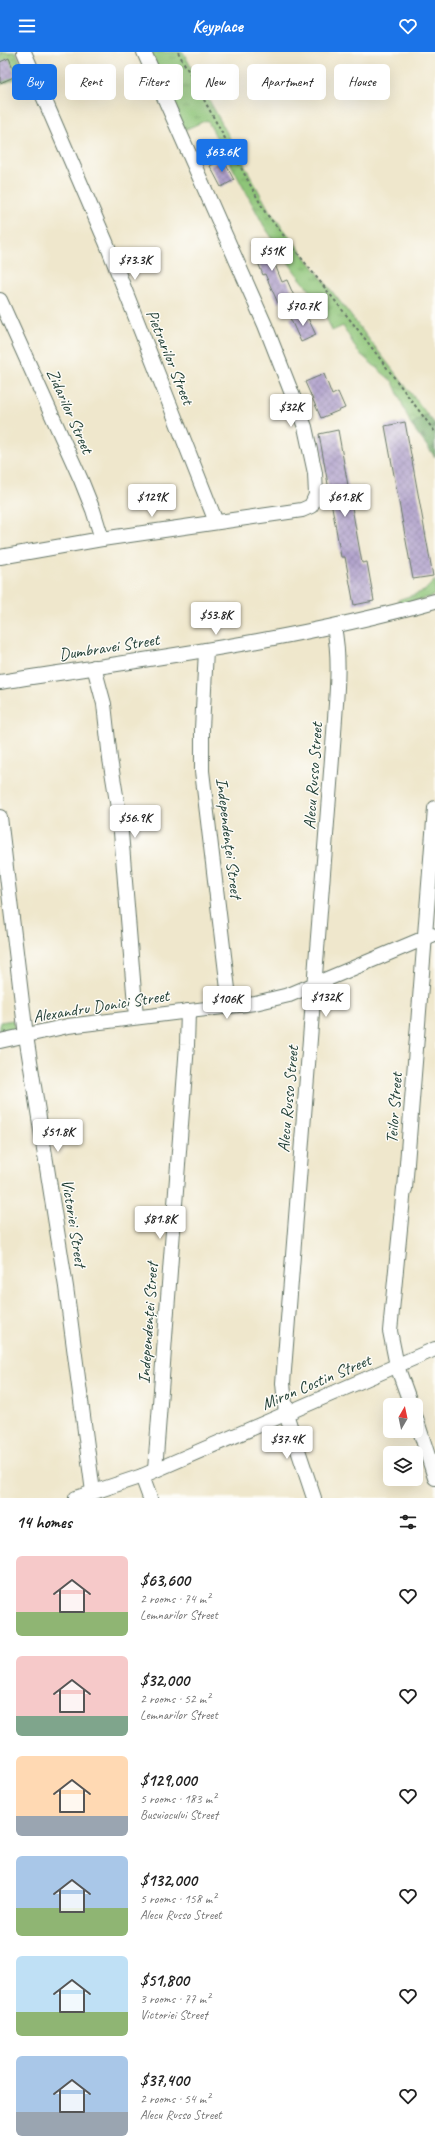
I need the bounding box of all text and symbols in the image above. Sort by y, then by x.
icon: menu [16,15,38,37]
text: Keyplace [192,15,243,37]
icon: heart [397,15,419,37]
chip: Buy [12,64,57,100]
chip: Rent [65,64,116,100]
chip: Filters [124,64,183,100]
chip: New [191,64,239,100]
chip: Apartment [247,64,326,100]
chip: House [334,64,390,100]
pin: $63.6K [189,139,255,173]
text: $63.6K [205,144,239,160]
pin: $51K [248,238,296,272]
text: $51K [260,243,284,259]
pin: $73.3K [102,247,168,281]
text: $73.3K [119,252,151,268]
pin: $70.7K [270,293,336,327]
text: $70.7K [287,298,319,314]
street label: Pietrarilor Street [141,306,199,410]
street label: Zidarilor Street [42,365,99,459]
pin: $32K [267,394,315,428]
text: $32K [279,399,303,415]
pin: $129K [124,484,180,518]
pin: $61.8K [312,484,378,518]
text: $129K [137,489,167,505]
text: $61.8K [329,489,361,505]
pin: $53.8K [183,602,249,636]
text: $53.8K [200,607,232,623]
street label: Dumbravei Street [57,628,163,665]
street label: Alecu Russo Street [299,720,327,830]
street label: Independenţei Street [211,776,247,902]
pin: $56.9K [102,805,168,839]
text: $56.9K [119,810,151,826]
pin: $132K [298,984,354,1018]
street label: Alexandru Donici Street [32,985,173,1027]
pin: $106K [199,986,255,1020]
text: $132K [311,989,341,1005]
text: $106K [212,991,242,1007]
street label: Alecu Russo Street [273,1043,303,1153]
street label: Teilor Street [381,1070,407,1144]
pin: $51.8K [25,1119,91,1153]
text: $51.8K [42,1124,74,1140]
street label: Victoriei Street [57,1178,92,1271]
pin: $81.8K [127,1206,193,1240]
text: $81.8K [144,1211,176,1227]
street label: Independenței Street [133,1259,163,1384]
street label: Miron Costin Street [258,1349,376,1414]
north arrow [383,1398,423,1438]
map controls [383,1398,423,1486]
pin: $37.4K [254,1426,320,1460]
text: $37.4K [271,1431,303,1447]
button: layers [383,1446,423,1486]
icon: filters [397,1511,419,1533]
text: 14 homes [16,1512,72,1533]
text: $63,600 [140,1570,190,1591]
icon: home [48,1572,96,1620]
icon: heart [397,1585,419,1607]
text: 2 rooms · 74 m² [140,1591,210,1607]
text: Lemnarilor Street [140,1607,218,1623]
text: $32,000 [140,1670,189,1691]
icon: home [48,1672,96,1720]
icon: heart [397,1685,419,1707]
text: 2 rooms · 52 m² [140,1691,210,1707]
text: Lemnarilor Street [140,1707,218,1723]
text: $129,000 [140,1770,197,1791]
icon: home [48,1772,96,1820]
icon: heart [397,1785,419,1807]
text: 5 rooms · 183 m² [140,1791,216,1807]
text: Busuiocului Street [140,1807,218,1823]
text: $132,000 [140,1870,197,1891]
icon: home [48,1872,96,1920]
icon: heart [397,1885,419,1907]
text: 5 rooms · 158 m² [140,1891,216,1907]
text: Alecu Russo Street [140,1907,222,1923]
text: $51,800 [140,1970,189,1991]
icon: home [48,1972,96,2020]
icon: heart [397,1985,419,2007]
text: 3 rooms · 77 m² [140,1991,210,2007]
text: Victoriei Street [140,2007,208,2023]
text: $37,400 [140,2070,189,2091]
icon: home [48,2072,96,2120]
icon: heart [397,2085,419,2107]
text: 2 rooms · 54 m² [140,2091,210,2107]
text: Alecu Russo Street [140,2107,222,2123]

